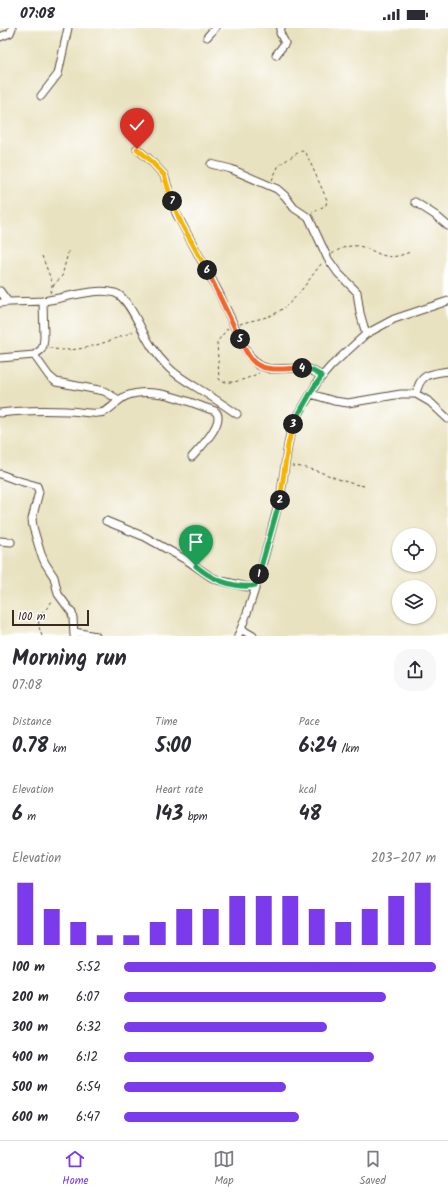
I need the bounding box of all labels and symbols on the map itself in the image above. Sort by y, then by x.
pin [120,108,154,149]
pin: 7 [162,191,182,211]
pin: 6 [197,260,217,280]
pin: 5 [230,329,250,349]
pin: 4 [292,358,312,378]
pin: 3 [283,414,303,434]
pin: 2 [270,490,290,510]
pin [179,525,213,566]
pin: 1 [249,564,269,584]
scale bar [12,608,89,627]

